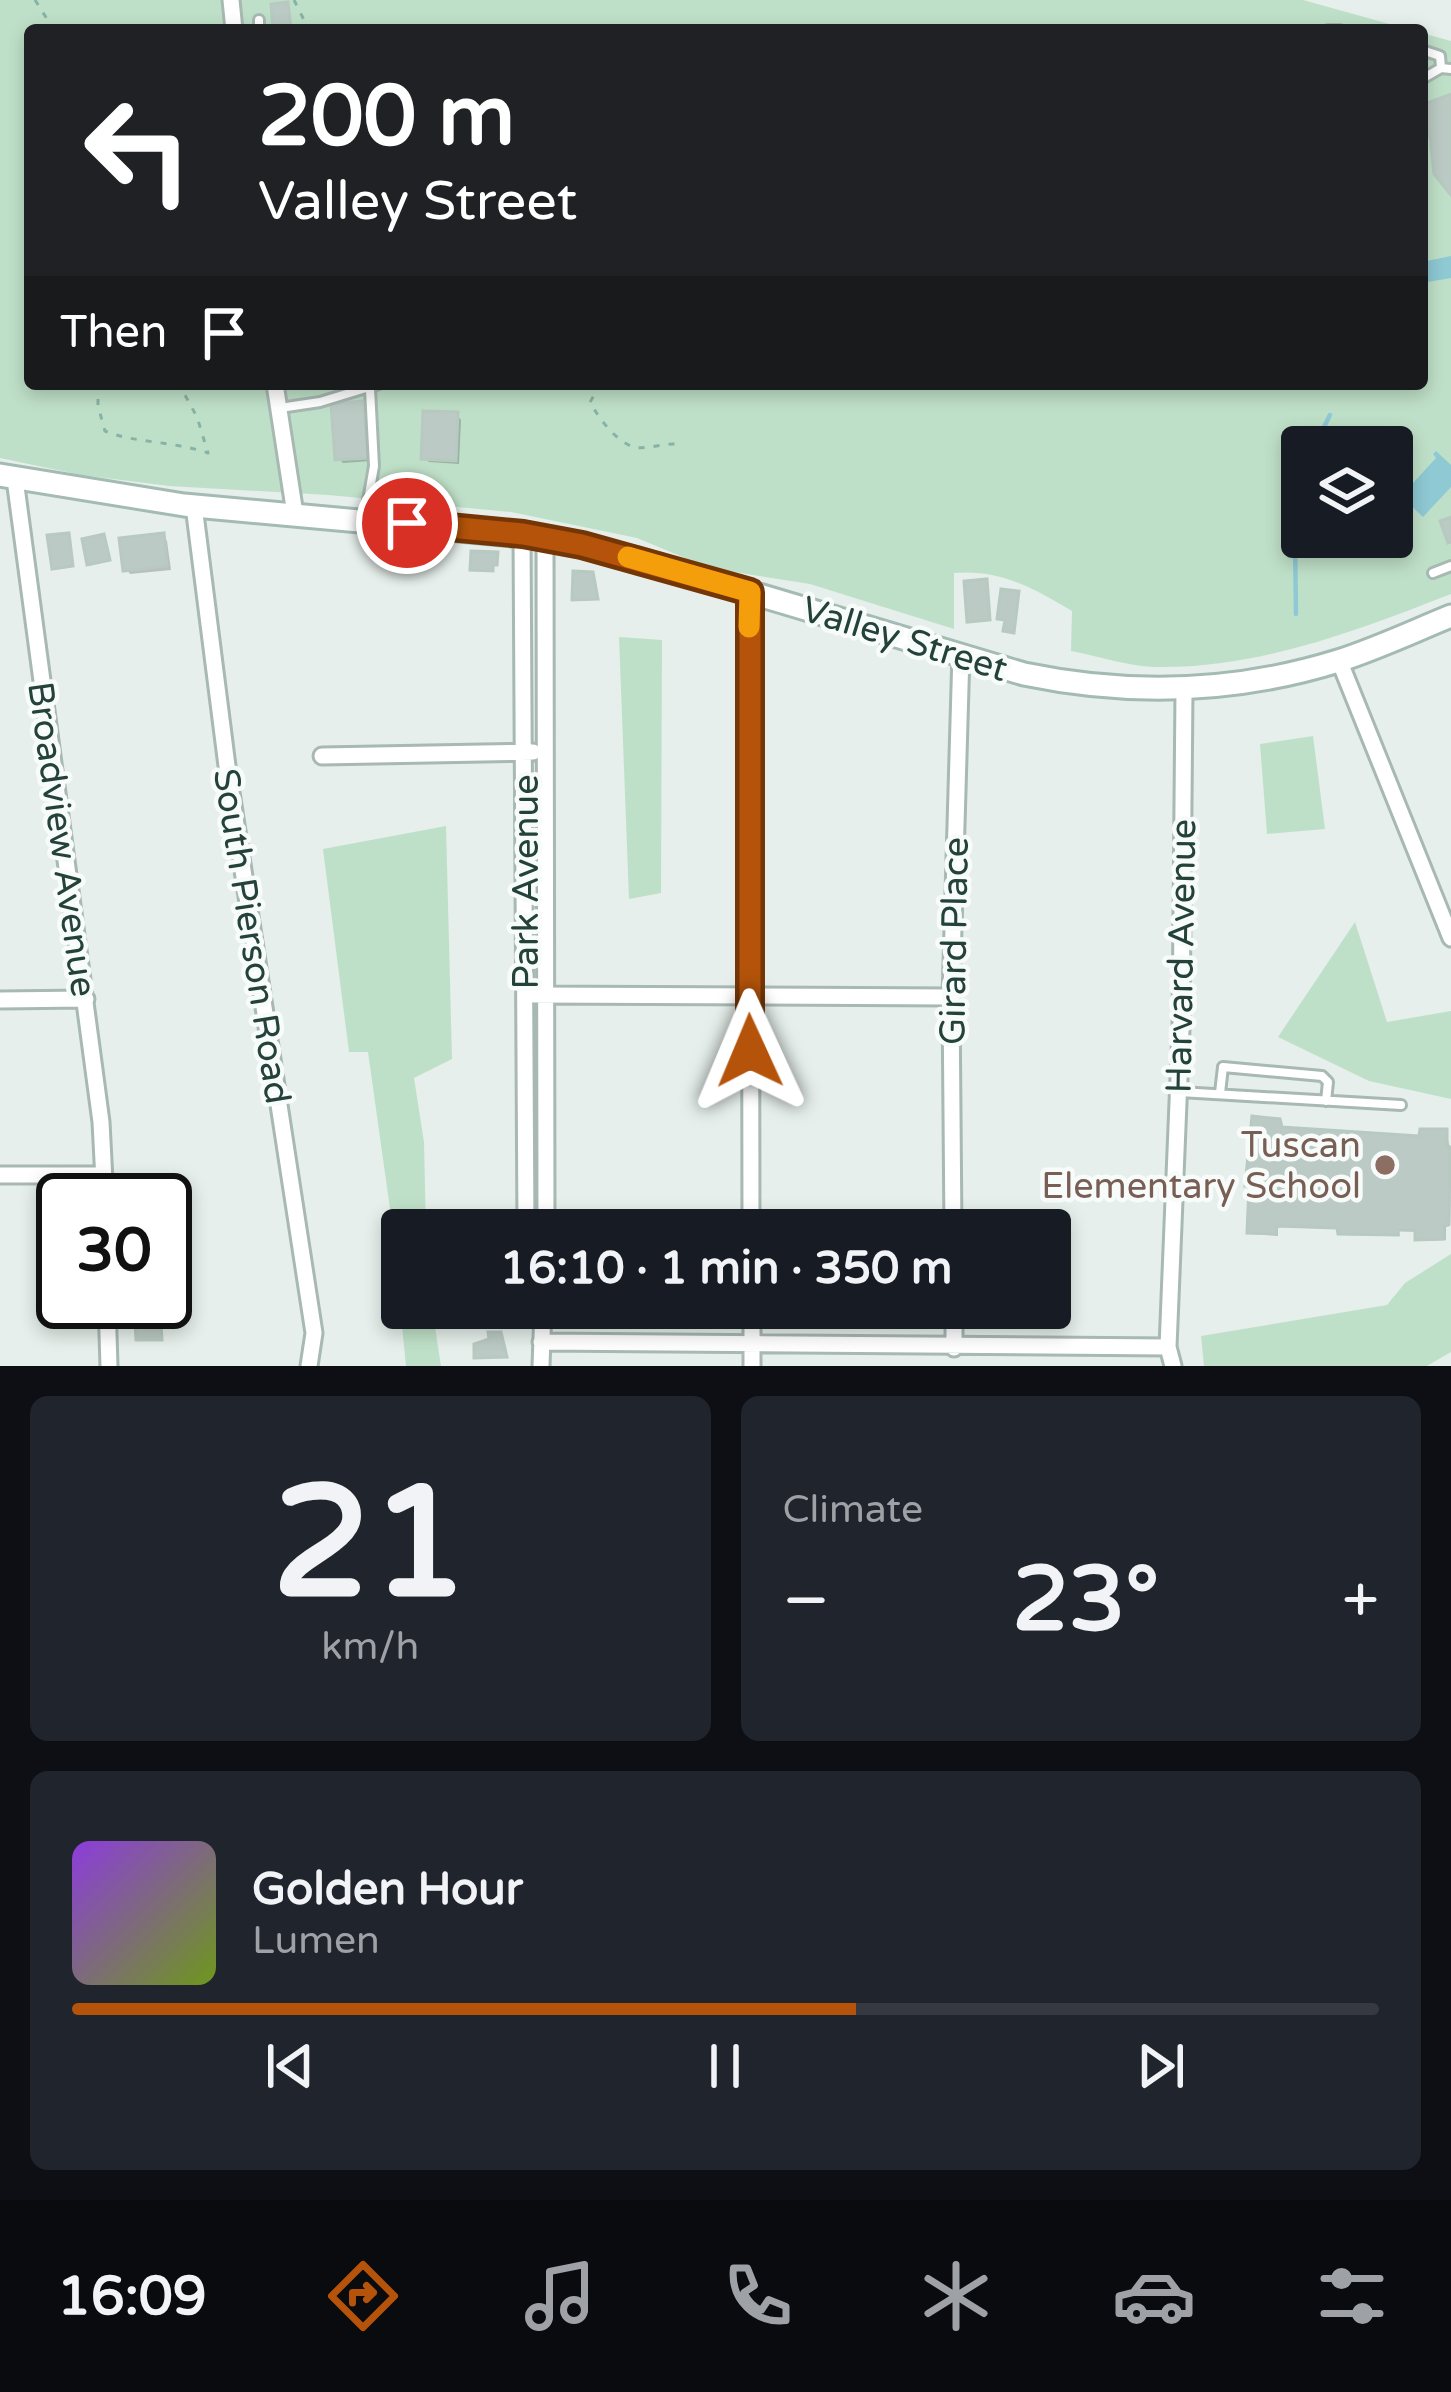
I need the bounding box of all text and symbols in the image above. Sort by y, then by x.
text: 200 m [258,67,515,168]
icon: left [60,72,216,228]
text: Valley Street [258,169,577,234]
icon: arrive [191,300,257,366]
text: Then [60,306,167,360]
map controls [1281,426,1413,558]
button: layers [1281,426,1413,558]
pin [356,472,458,574]
icon: arrive [374,490,440,556]
street label: Valley Street [796,588,1013,691]
street label: Broadview Avenue [18,679,105,1000]
street label: South Pierson Road [204,765,299,1107]
street label: Park Avenue [505,774,548,990]
street label: Harvard Avenue [1158,818,1205,1094]
street label: Girard Place [931,837,978,1045]
position arrow [687,988,813,1114]
place label: Tuscan Elementary School [1041,1124,1361,1208]
marker: Tuscan Elementary School [1372,1152,1398,1178]
speed limit sign: 30 [36,1173,192,1329]
text: 16:10 · 1 min · 350 m [500,1242,952,1296]
text: 21 [272,1451,468,1639]
text: Climate [783,1486,923,1533]
text: 23° [1012,1546,1159,1655]
text: − [783,1561,830,1641]
text: + [1342,1561,1379,1641]
text: km/h [321,1623,419,1670]
text: Golden Hour [252,1863,523,1917]
text: Lumen [252,1917,380,1964]
icon: previous [257,2033,323,2099]
icon: pause [692,2033,758,2099]
icon: next [1128,2033,1194,2099]
icon: directions [321,2254,405,2338]
icon: music [518,2254,602,2338]
icon: phone [716,2254,800,2338]
icon: climate [914,2254,998,2338]
icon: car [1112,2254,1196,2338]
icon: filters [1310,2254,1394,2338]
text: 16:09 [57,2264,207,2329]

